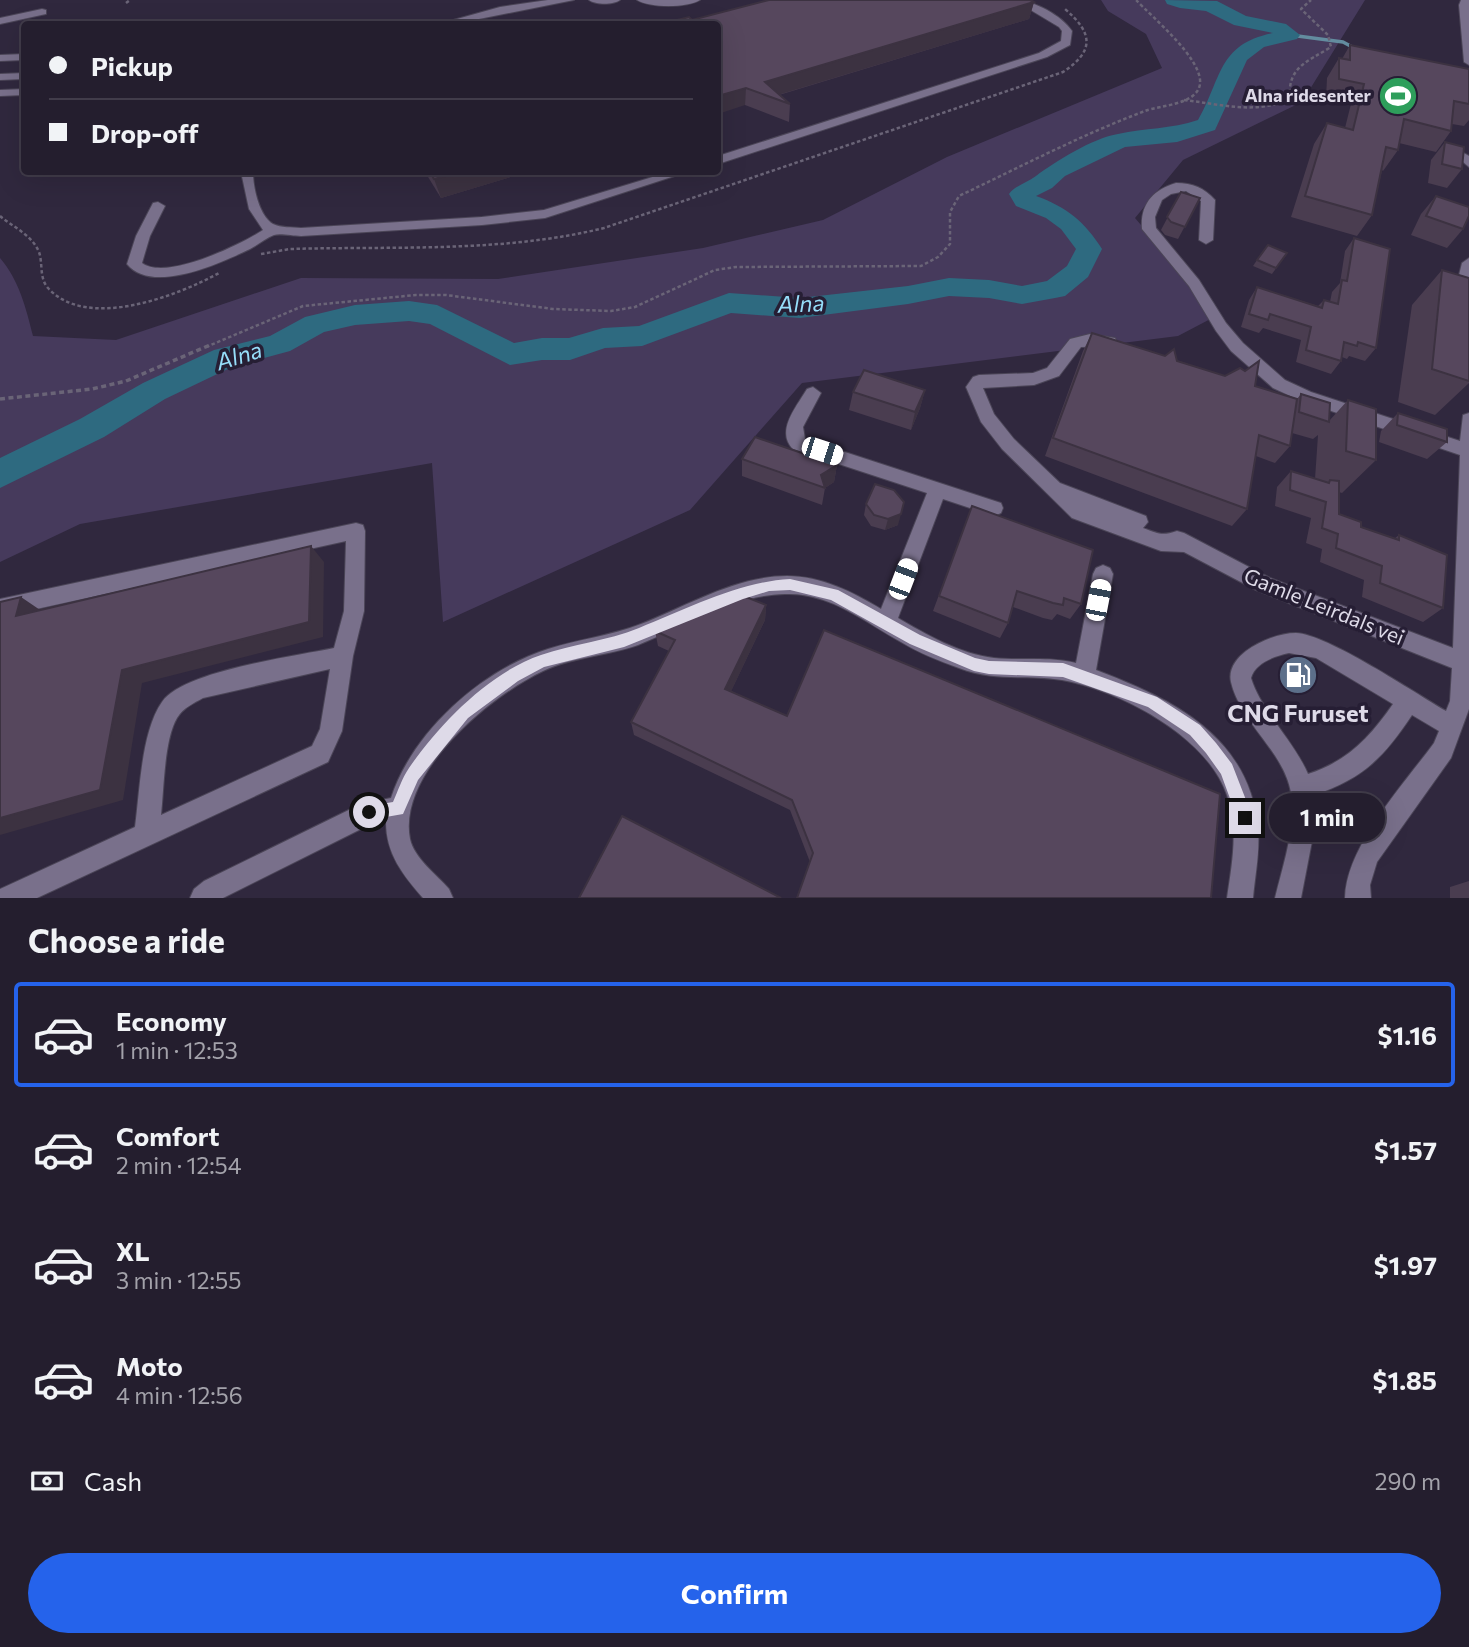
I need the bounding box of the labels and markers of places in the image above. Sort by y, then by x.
sports icon: Alna ridesenter [1377,75,1419,117]
place label: Alna ridesenter [1245,84,1372,106]
fuel station icon: CNG Furuset [1277,654,1319,696]
place label: CNG Furuset [1227,698,1369,727]

